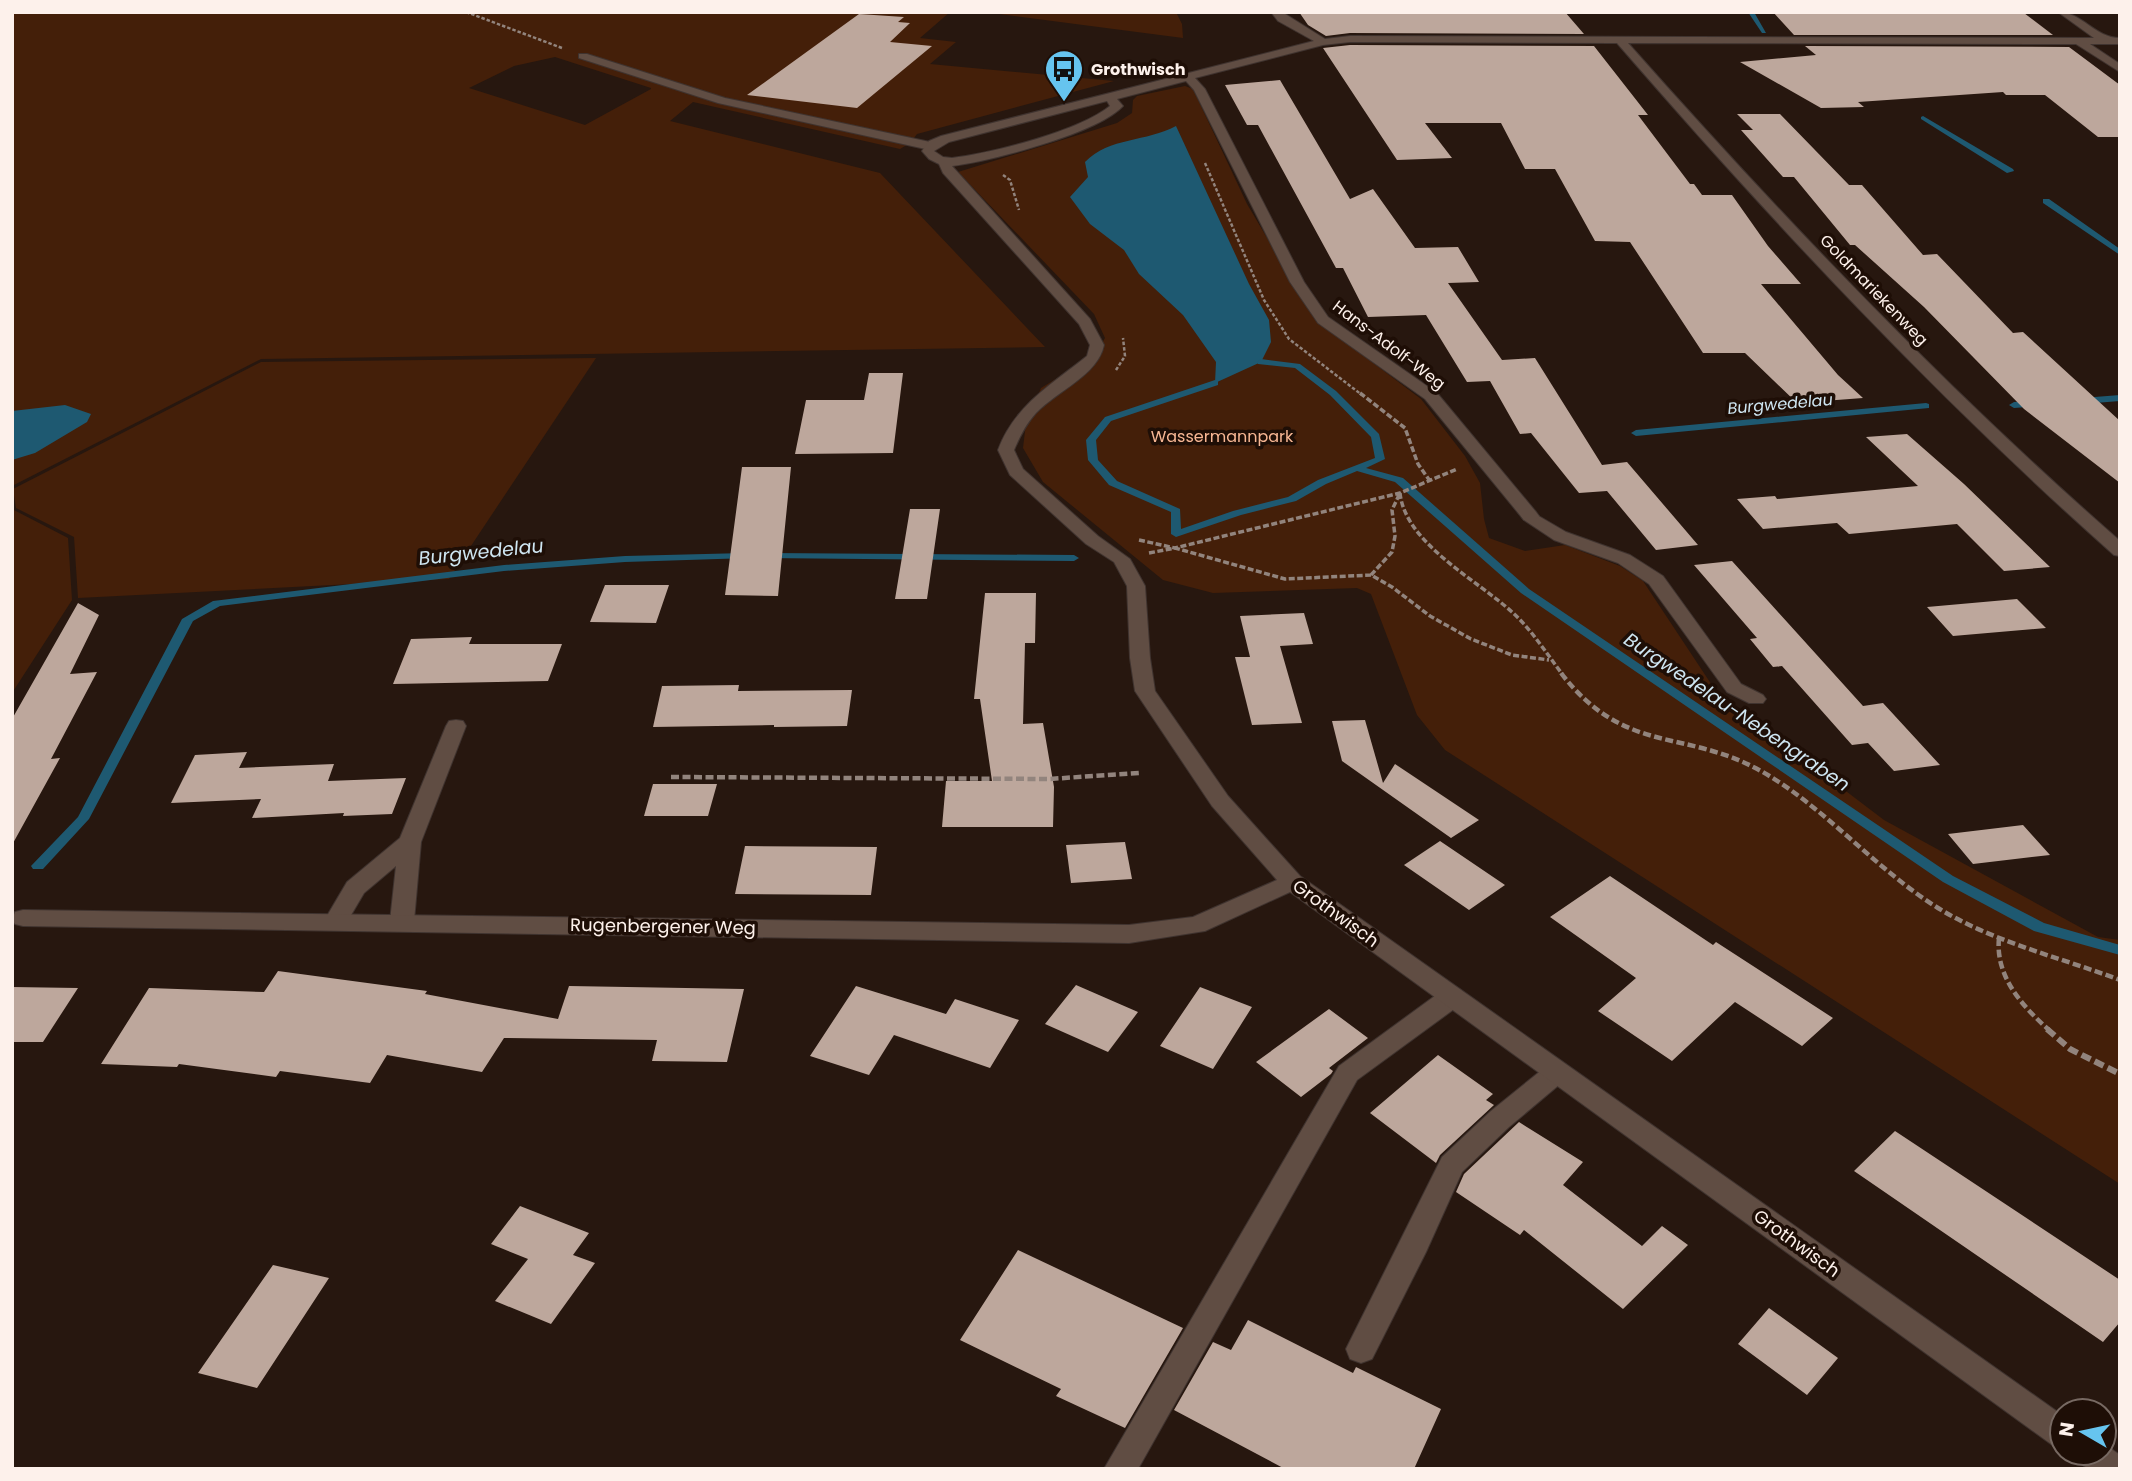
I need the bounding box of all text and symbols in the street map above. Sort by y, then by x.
bus stop icon: Grothwisch [1043,48,1085,103]
place label: Grothwisch [1091,58,1185,81]
street label: Goldmariekenweg [1815,229,1933,351]
street label: Hans-Adolf-Weg [1328,295,1450,395]
water label: Burgwedelau [1726,388,1834,420]
park label: Wassermannpark [1151,425,1294,448]
water label: Burgwedelau [417,532,545,572]
water label: Burgwedelau-Nebengraben [1619,626,1855,798]
street label: Grothwisch [1288,873,1384,953]
street label: Rugenbergener Weg [570,912,756,940]
street label: Grothwisch [1749,1203,1845,1283]
north arrow [2048,1397,2118,1467]
text: N [2052,1420,2081,1439]

